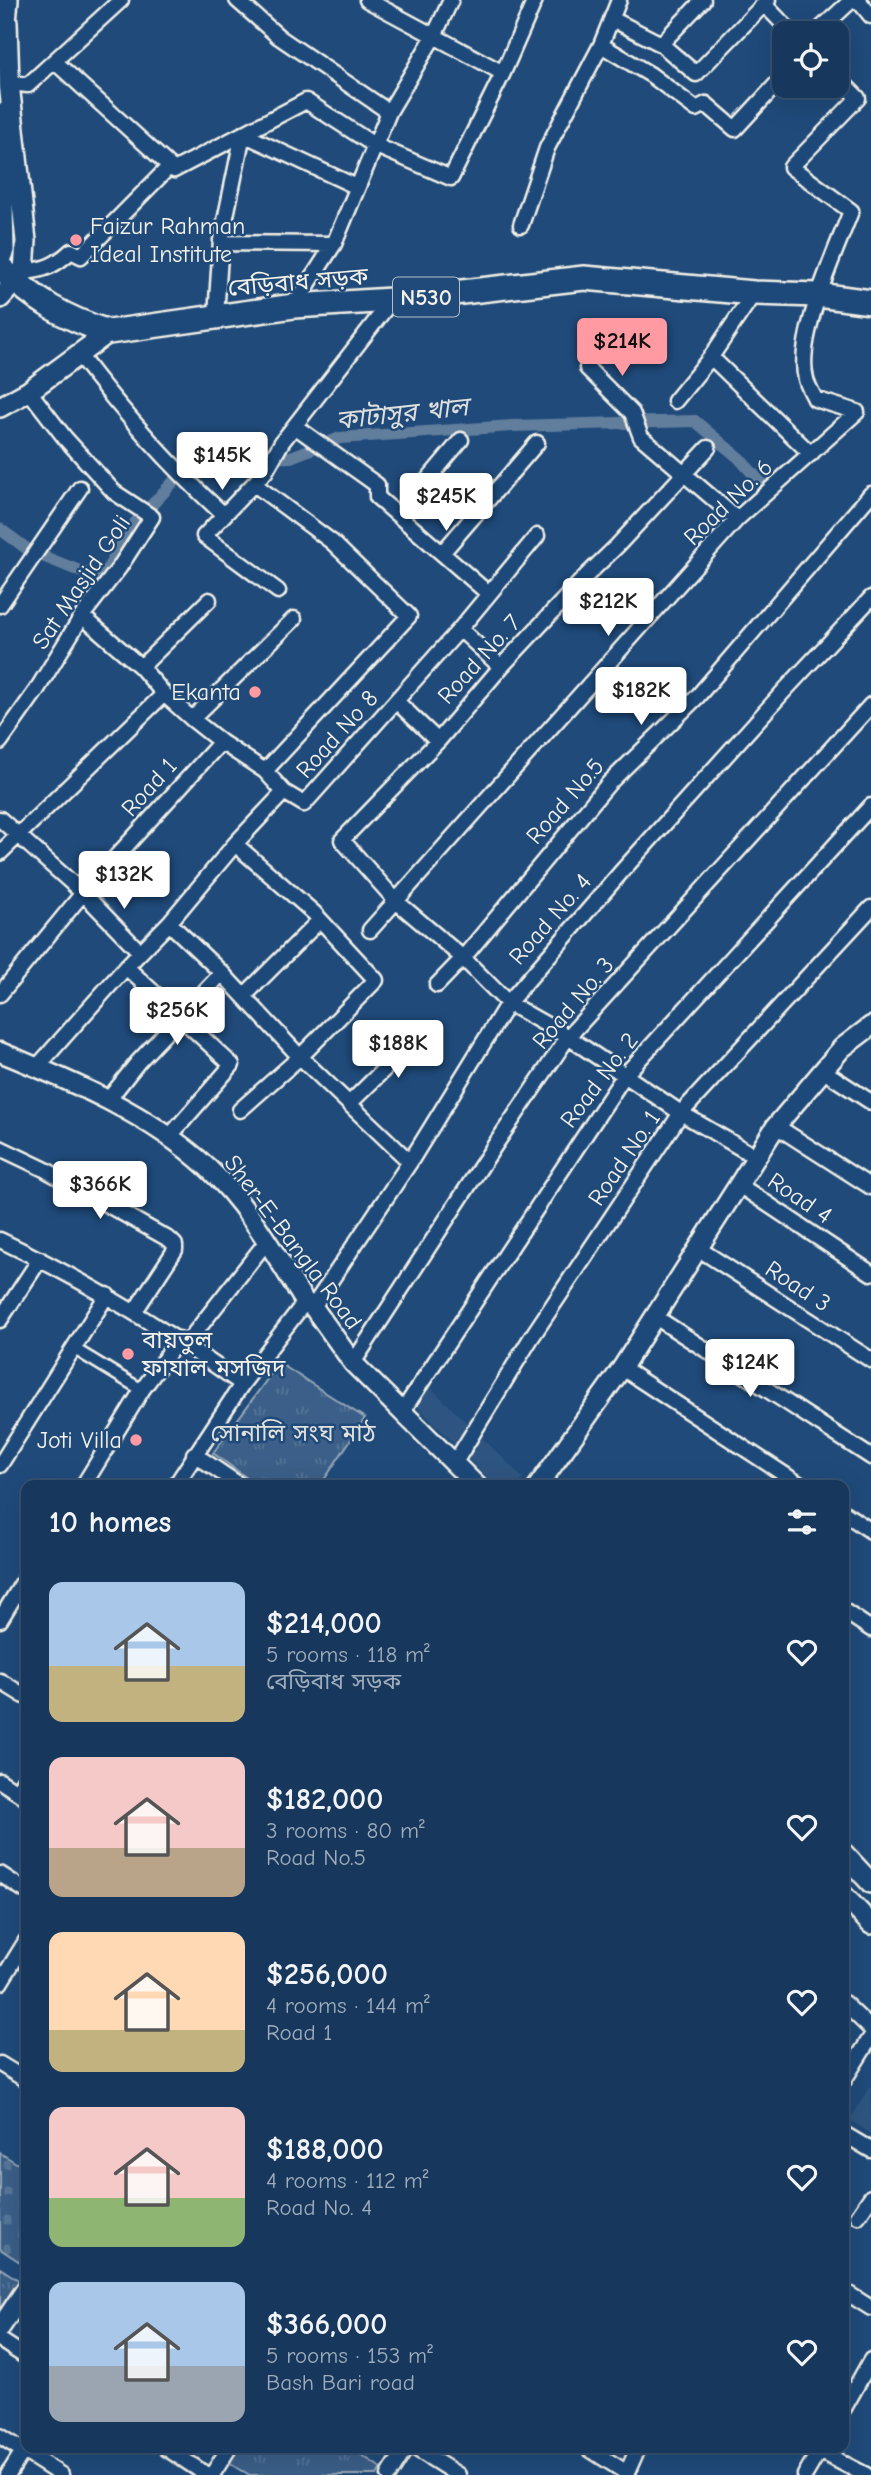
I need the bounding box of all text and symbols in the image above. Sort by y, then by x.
map controls [772,21,849,98]
button: locate [772,21,849,98]
place label: Faizur Rahman Ideal Institute [90,212,245,268]
marker: Faizur Rahman Ideal Institute [68,232,84,248]
street label: বেড়িবাধ সড়ক [227,262,370,302]
road number: N530 [393,278,459,316]
pin: $214K [573,318,671,378]
text: $214K [593,327,651,354]
water label: কাটাসুর খাল [335,391,475,436]
pin: $145K [173,433,271,492]
text: $145K [193,441,251,468]
street label: Road No. 6 [678,453,778,551]
pin: $245K [397,474,495,533]
text: $245K [416,482,476,509]
street label: Sat Masjid Goli [26,510,136,654]
pin: $212K [559,578,657,638]
text: $212K [579,587,637,614]
street label: Road No. 7 [432,608,526,710]
pin: $182K [592,668,690,727]
text: $182K [611,676,671,703]
place label: Ekanta [171,678,241,706]
marker: Ekanta [247,684,263,700]
street label: Road No 8 [290,684,384,784]
street label: Road 1 [115,752,183,822]
street label: Road No.5 [520,752,610,850]
pin: $132K [75,852,173,911]
text: $132K [95,860,153,887]
street label: Road No. 4 [503,868,597,970]
street label: Road No. 3 [526,951,620,1055]
pin: $256K [128,988,226,1047]
text: $256K [146,996,208,1023]
pin: $188K [349,1020,447,1080]
street label: Road No. 2 [554,1027,644,1133]
text: $188K [368,1029,428,1056]
street label: Road No. 1 [582,1105,666,1211]
street label: Sher-E-Bangla Road [218,1149,368,1335]
pin: $366K [51,1162,149,1221]
street label: Road 4 [763,1166,837,1230]
text: $366K [69,1170,131,1197]
street label: Road 3 [760,1255,836,1317]
place label: বায়তুল ফাযাল মসজিদ [141,1326,286,1382]
pin: $124K [701,1340,799,1399]
marker: বায়তুল ফাযাল মসজিদ [120,1346,136,1362]
text: $124K [721,1348,779,1375]
park label: সোনালি সংঘ মাঠ [210,1419,377,1447]
place label: Joti Villa [37,1426,122,1454]
marker: Joti Villa [128,1432,144,1448]
icon: filters [783,1503,821,1541]
text: 10 homes [49,1505,171,1540]
text: $214,000 [266,1606,382,1641]
icon: home [105,1610,189,1694]
icon: heart [783,1633,821,1671]
text: 5 rooms · 118 m² [266,1641,430,1668]
text: বেড়িবাধ সড়ক [266,1668,401,1695]
text: $182,000 [266,1782,383,1817]
icon: home [105,1785,189,1869]
icon: heart [783,1808,821,1846]
text: 3 rooms · 80 m² [266,1817,425,1844]
text: Road No.5 [266,1844,366,1871]
text: $256,000 [266,1957,388,1992]
icon: home [105,1960,189,2044]
icon: heart [783,1983,821,2021]
text: 4 rooms · 144 m² [266,1992,430,2019]
text: Road 1 [266,2019,332,2046]
text: $188,000 [266,2132,384,2167]
icon: home [105,2135,189,2219]
icon: heart [783,2158,821,2196]
text: 4 rooms · 112 m² [266,2167,429,2194]
text: Road No. 4 [266,2194,372,2221]
text: $366,000 [266,2307,387,2342]
icon: home [105,2310,189,2394]
icon: heart [783,2333,821,2371]
text: 5 rooms · 153 m² [266,2342,433,2369]
text: Bash Bari road [266,2369,415,2396]

